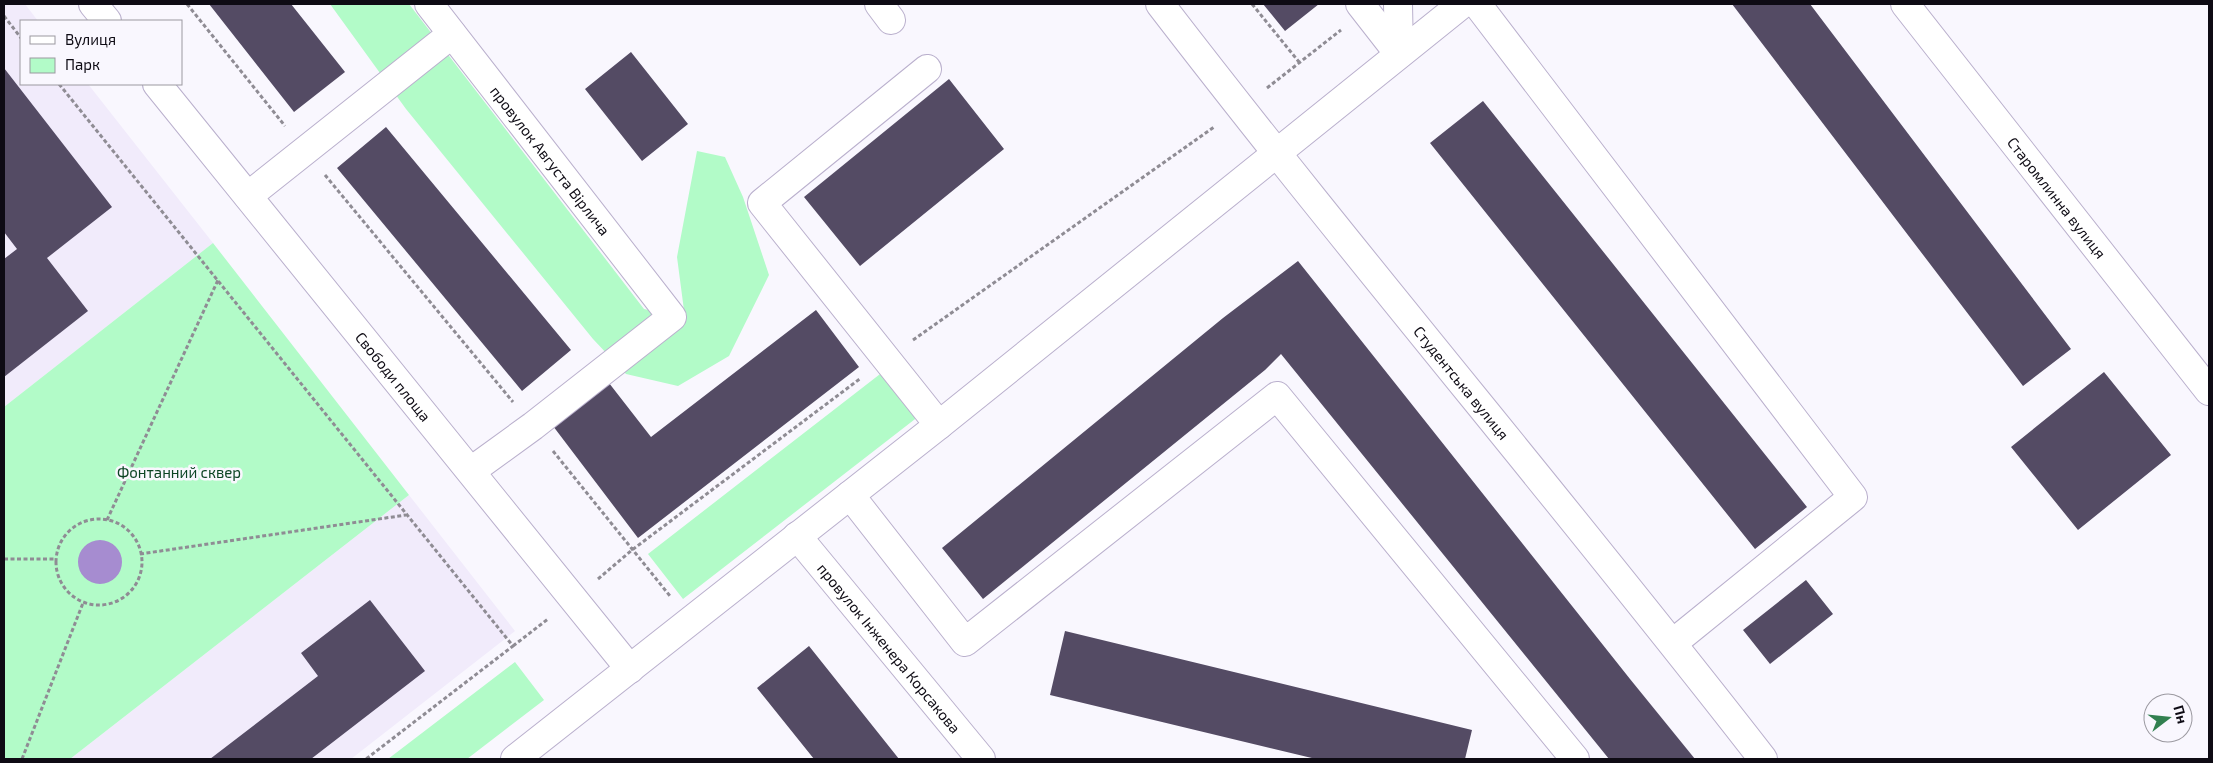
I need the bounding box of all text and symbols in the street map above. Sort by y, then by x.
legend [20,20,182,85]
text: Вулиця [65,30,116,49]
text: Парк [65,55,100,73]
street label: провулок Августа Вірлича [487,82,614,239]
street label: Старомлинна вулиця [2004,133,2110,262]
street label: Студентська вулиця [1410,322,1513,443]
street label: Свободи площа [352,328,435,425]
park label: Фонтанний сквер [117,463,241,481]
street label: провулок Інженера Корсакова [814,559,965,736]
north arrow [2143,693,2193,743]
text: Пн [2170,703,2192,725]

